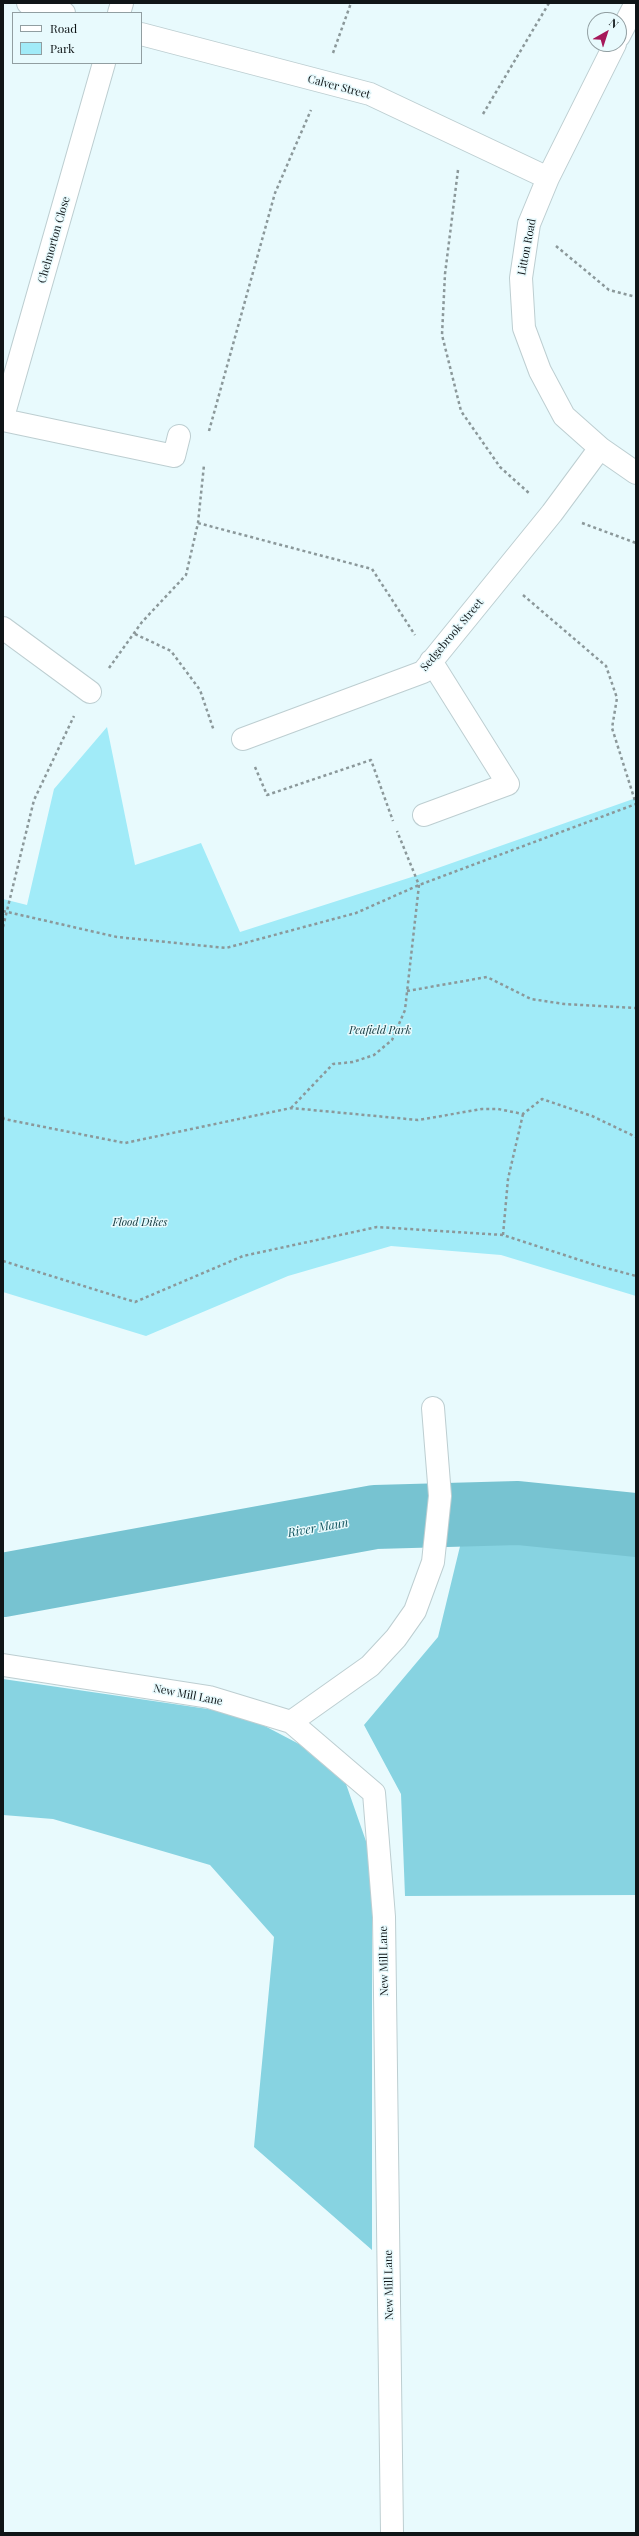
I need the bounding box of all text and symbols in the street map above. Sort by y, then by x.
legend [12,12,142,64]
north arrow [587,12,627,52]
text: N [606,15,622,31]
text: Road [50,20,77,36]
text: Park [50,40,75,56]
street label: Calver Street [306,72,372,102]
street label: Chelmorton Close [35,195,73,285]
street label: Litton Road [515,218,539,276]
street label: Sedgebrook Street [418,596,486,674]
park label: Peafield Park [349,1024,411,1038]
park label: Flood Dikes [112,1216,168,1230]
water label: River Maun [287,1516,349,1540]
street label: New Mill Lane [152,1682,224,1708]
street label: New Mill Lane [377,1926,391,1996]
street label: New Mill Lane [382,2250,396,2320]

